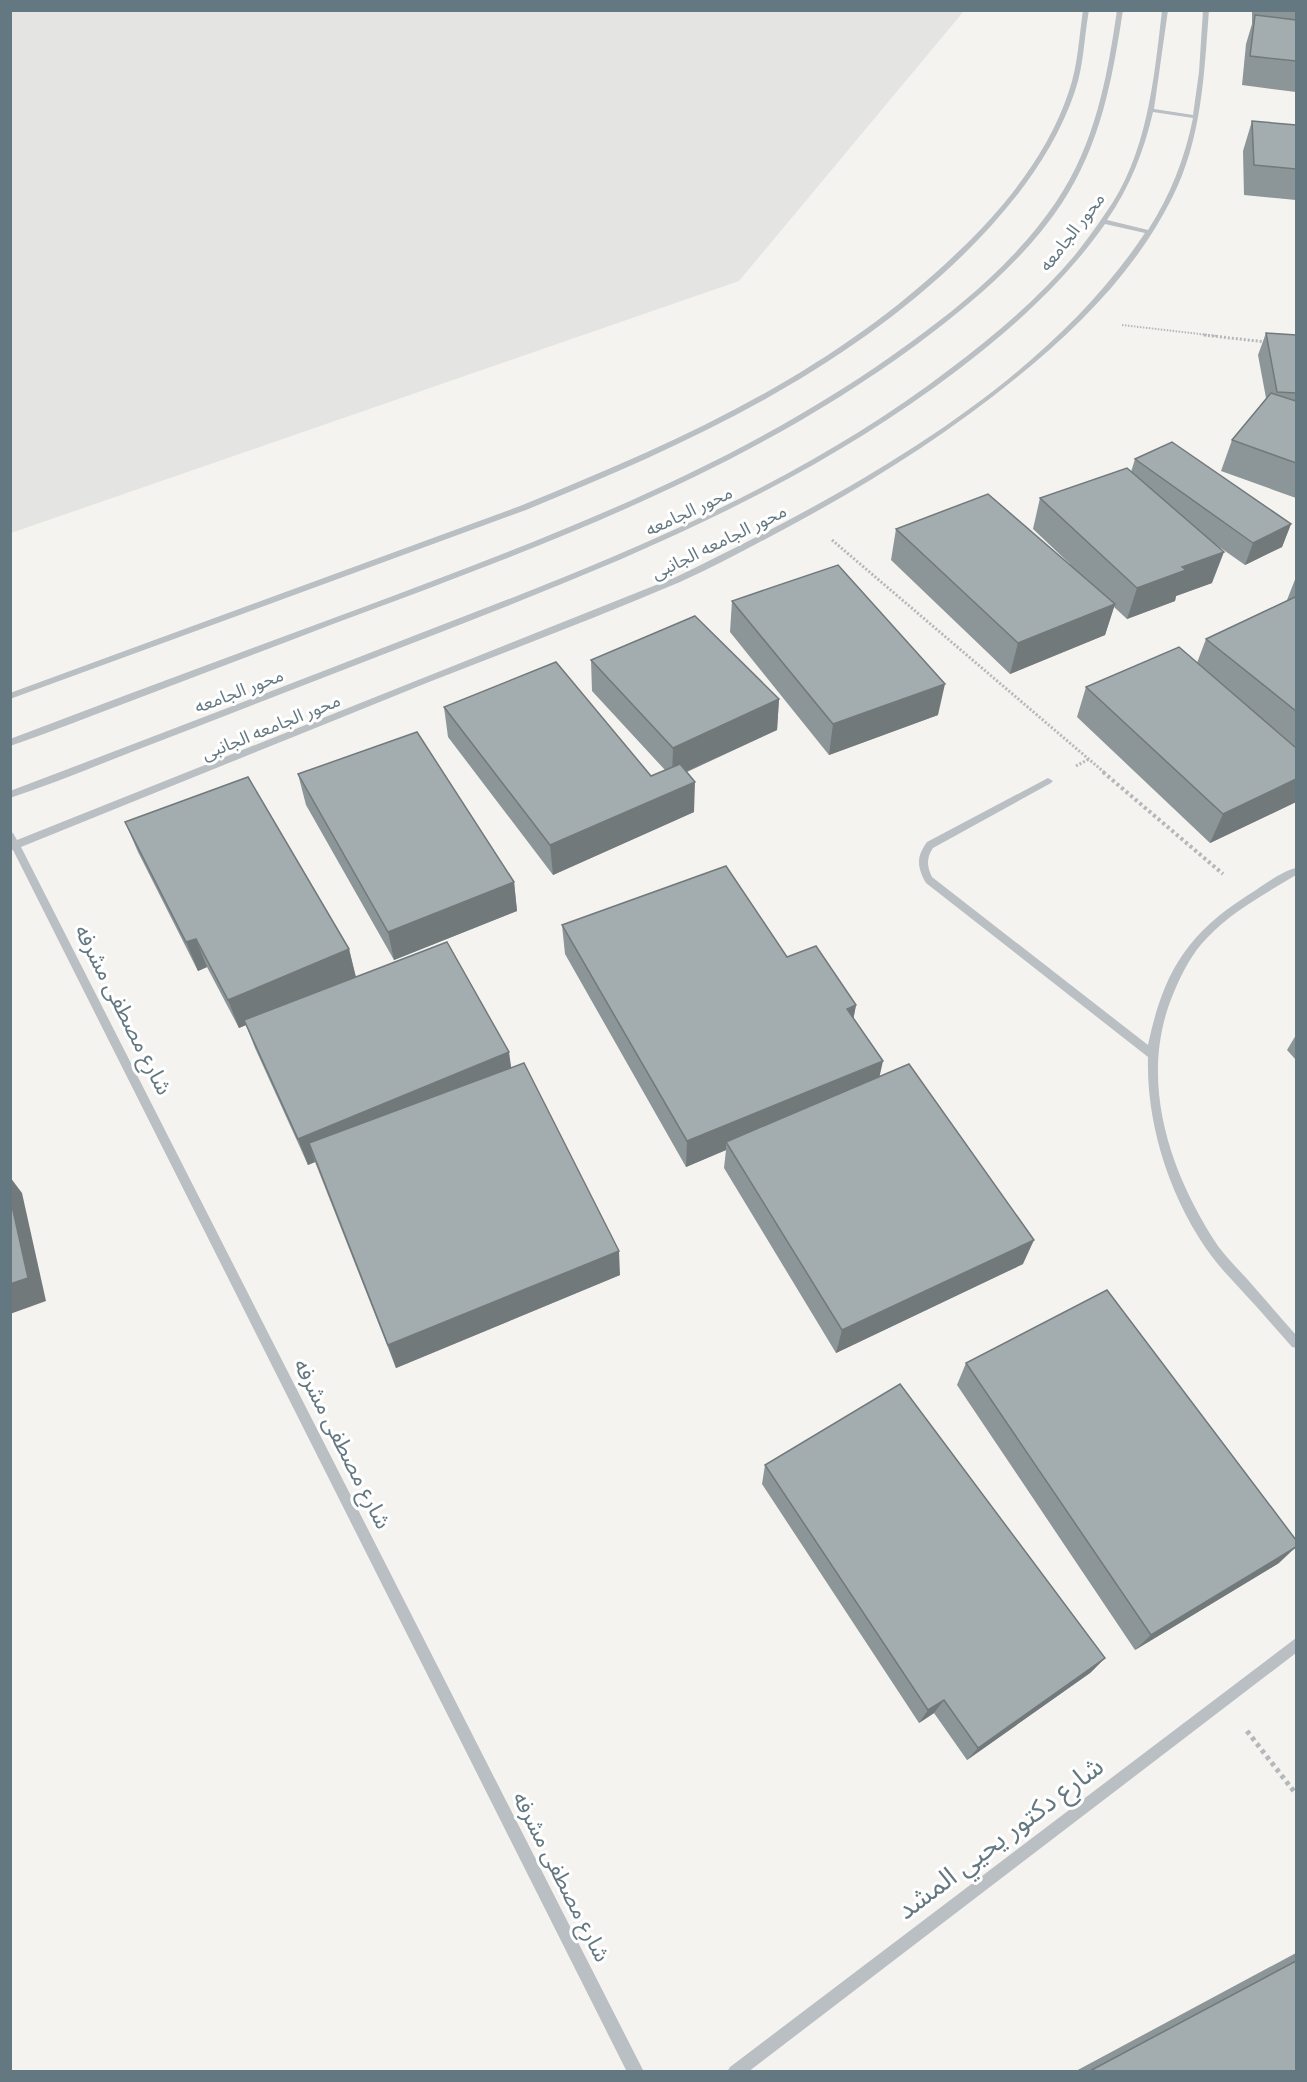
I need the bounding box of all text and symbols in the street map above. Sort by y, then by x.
street label: محور الجامعه [1035,188,1109,276]
street label: محور الجامعه [642,481,736,541]
street label: محور الجامعه الجانبى [648,500,790,584]
street label: محور الجامعه [191,664,287,718]
street label: محور الجامعه الجانبى [198,689,344,765]
street label: شارع مصطفى مشرفه [66,921,177,1101]
street label: شارع مصطفى مشرفه [285,1355,396,1535]
street label: شارع دكتور يحيي المشد [890,1750,1112,1929]
street label: شارع مصطفى مشرفه [504,1788,615,1968]

